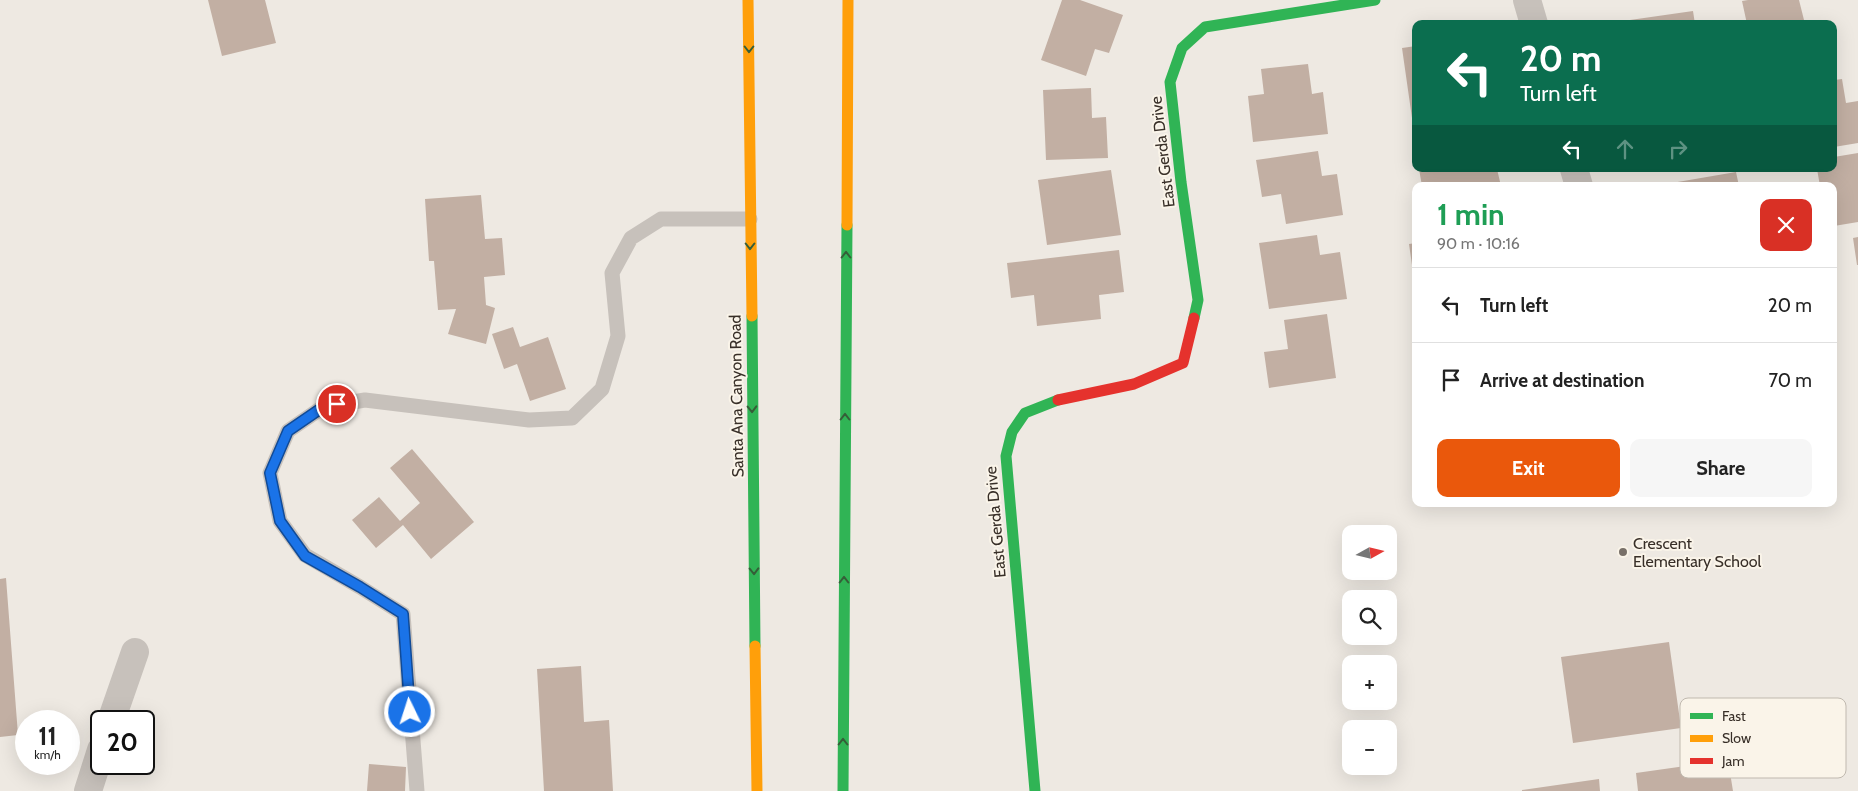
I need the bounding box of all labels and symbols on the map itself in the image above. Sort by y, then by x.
one-way arrow [744,45,754,53]
street label: East Gerda Drive [1146,95,1179,209]
one-way arrow [745,242,755,250]
one-way arrow [841,251,852,259]
street label: Santa Ana Canyon Road [726,314,747,478]
pin [316,383,358,425]
one-way arrow [747,405,757,413]
one-way arrow [840,413,851,421]
street label: East Gerda Drive [981,465,1010,579]
north arrow [1342,525,1398,580]
place label: Crescent Elementary School [1633,534,1761,571]
marker: Crescent Elementary School [1617,546,1629,558]
one-way arrow [749,568,759,575]
one-way arrow [839,576,849,584]
position arrow [383,685,435,737]
legend [1680,698,1846,778]
text: Fast [1722,707,1746,725]
speed limit sign: 20 [90,710,155,775]
text: Slow [1722,729,1751,747]
one-way arrow [838,738,848,746]
text: Jam [1721,752,1744,770]

